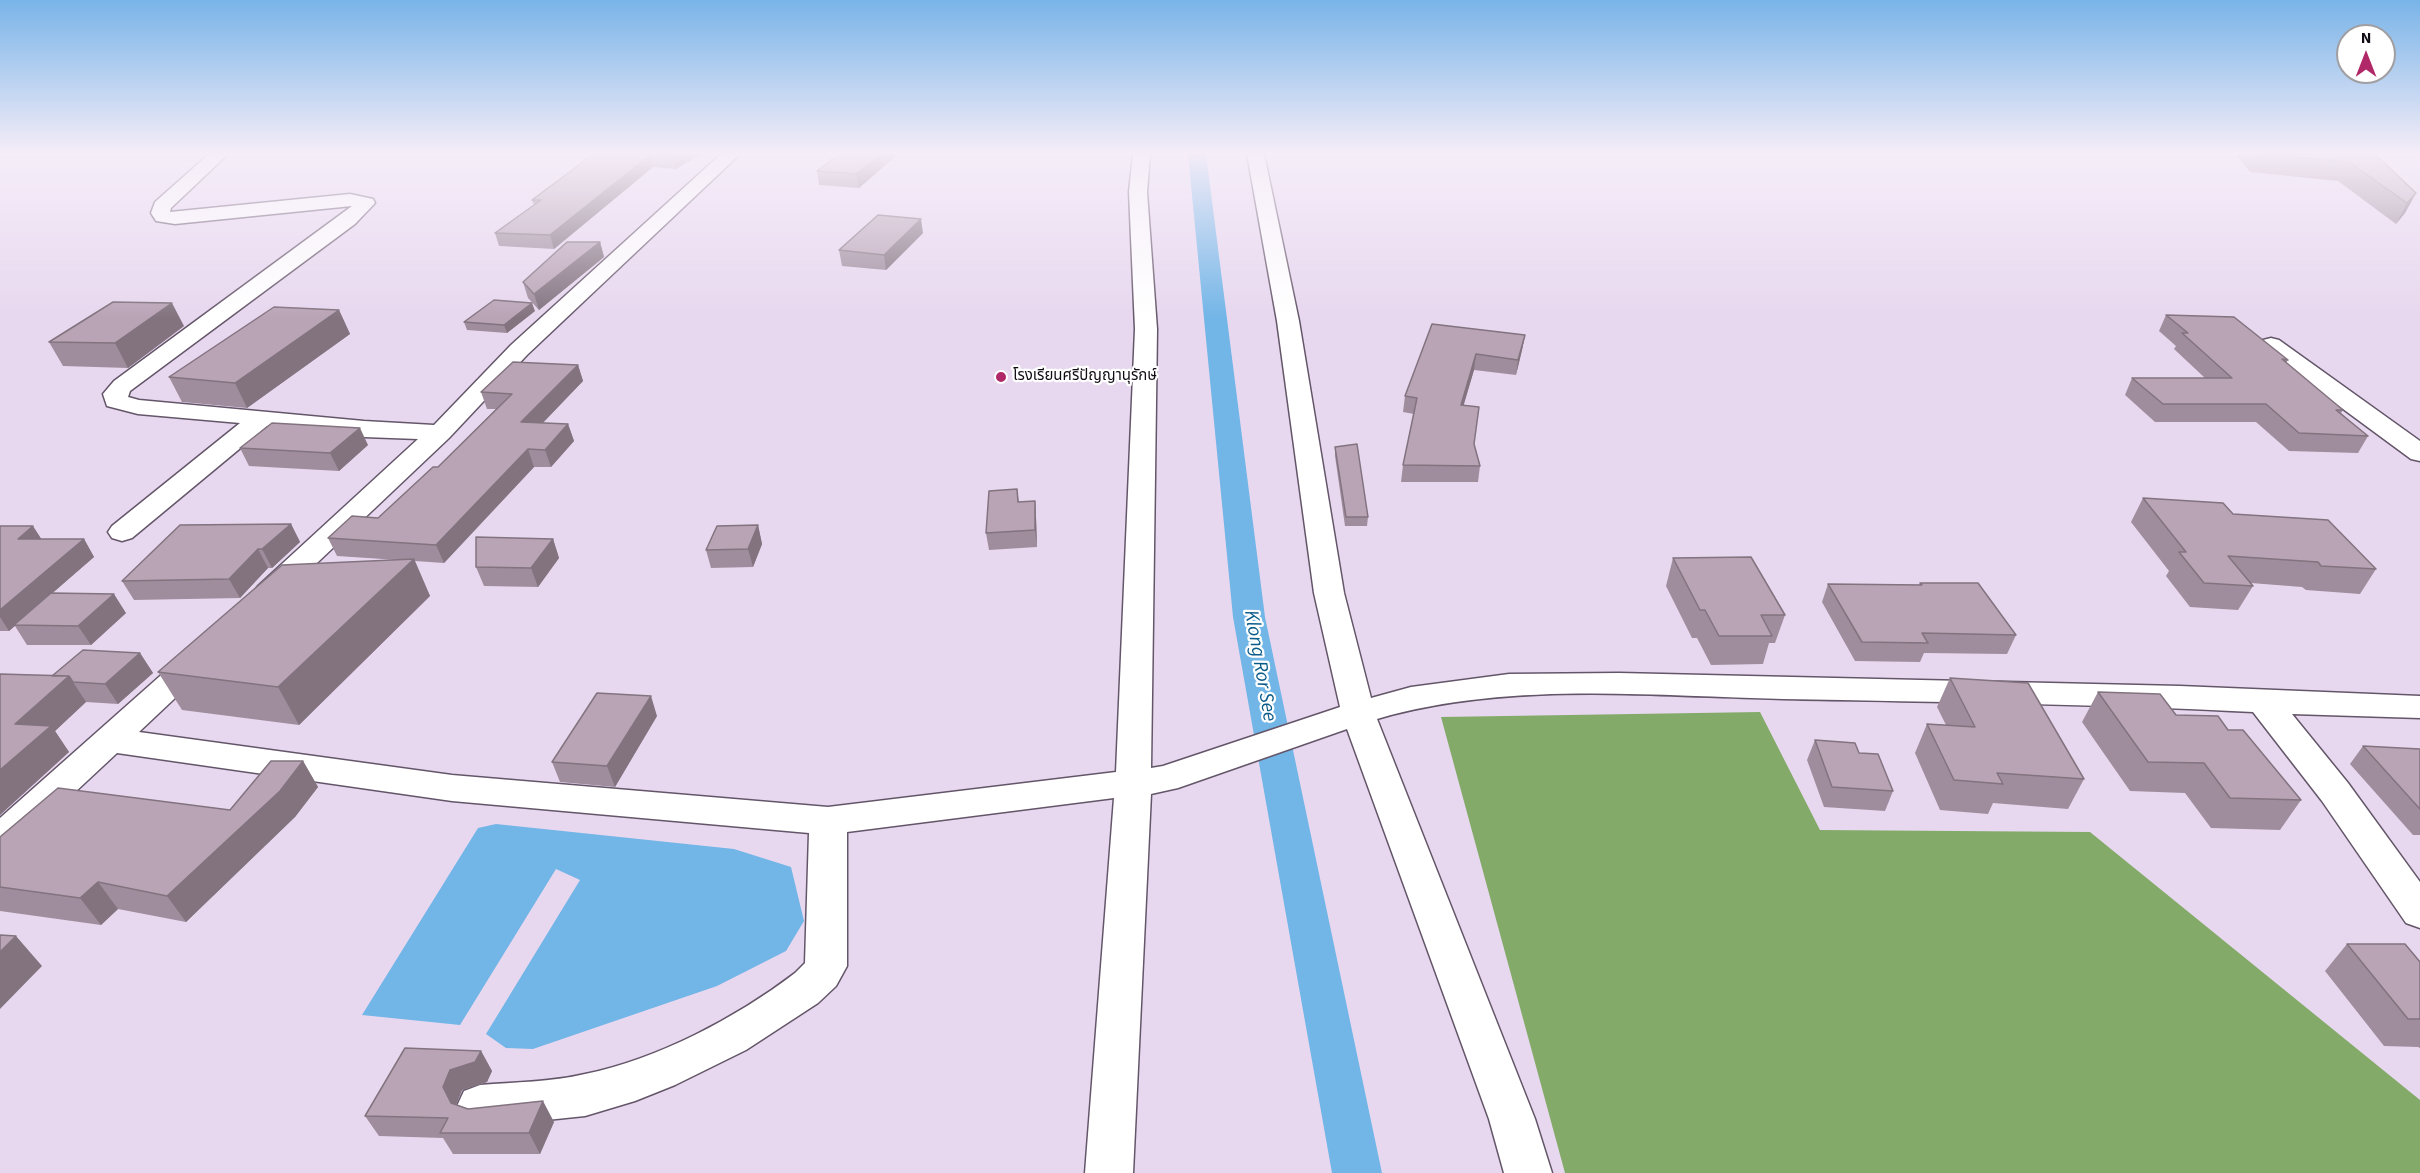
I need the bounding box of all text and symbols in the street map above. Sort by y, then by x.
north arrow [2336,24,2396,84]
text: N [2361,27,2371,49]
place label: โรงเรียนศรีปัญญานุรักษ์ [1013,368,1157,386]
marker: โรงเรียนศรีปัญญานุรักษ์ [994,370,1008,384]
water label: Klong Ror See [1237,608,1281,724]

